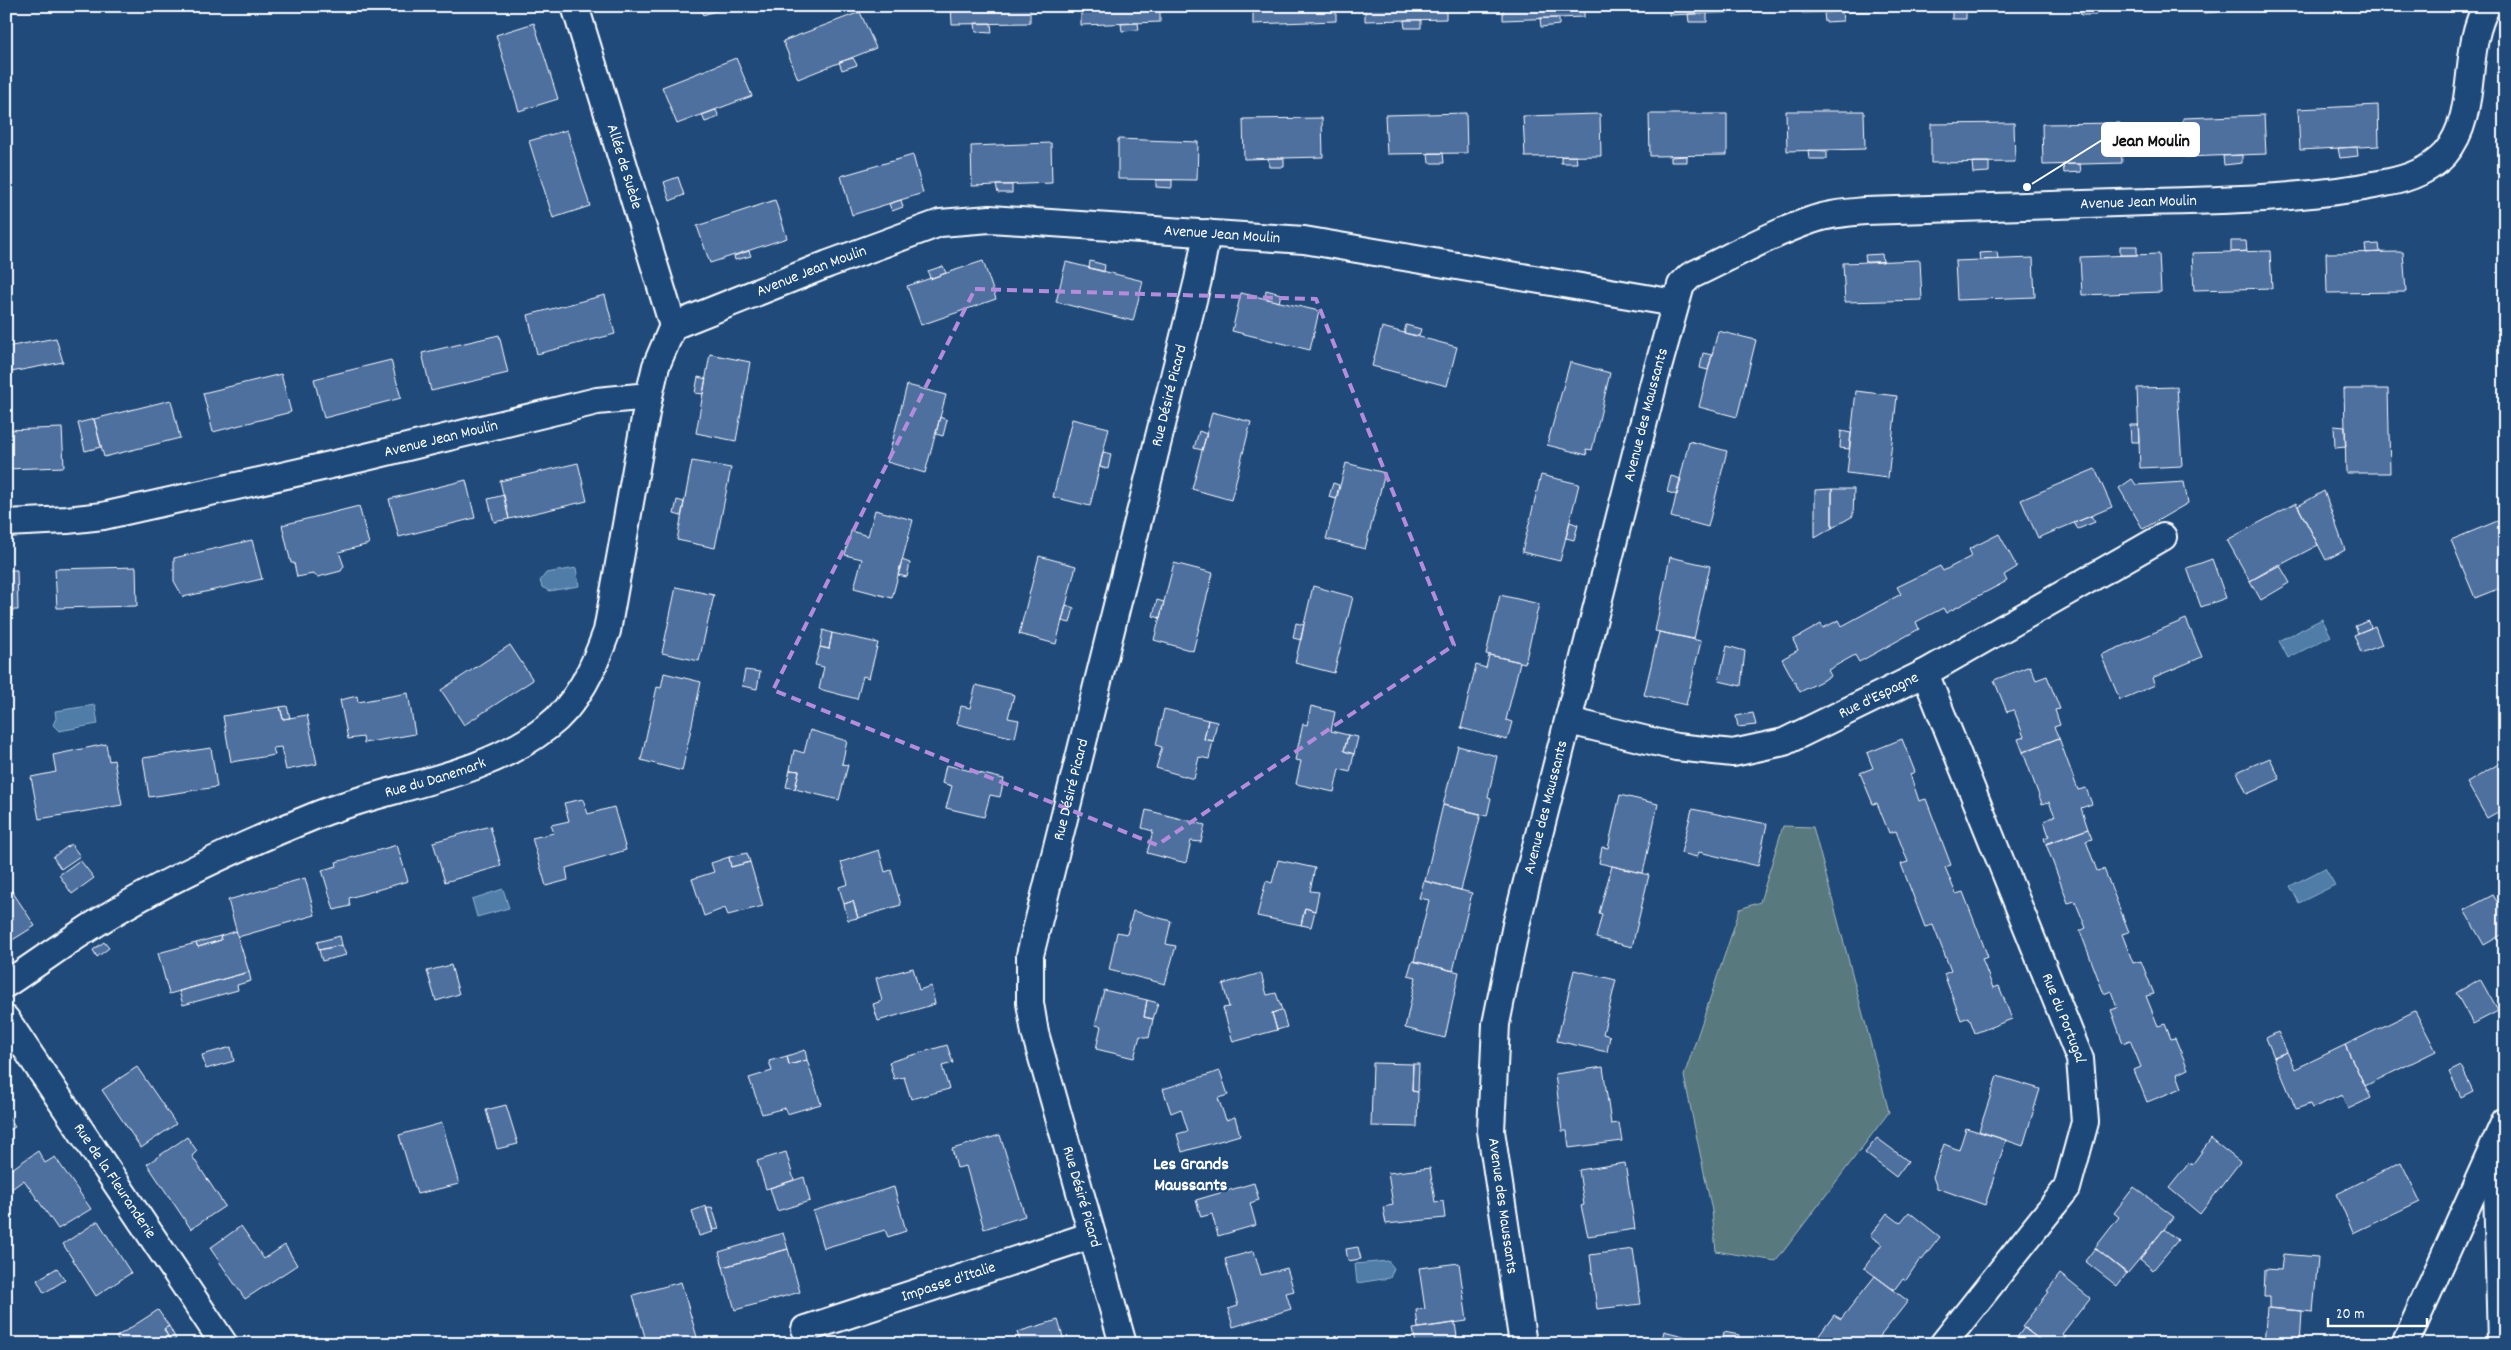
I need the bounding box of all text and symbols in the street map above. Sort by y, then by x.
street label: Allée de Suède [600,121,648,212]
callout: Jean Moulin [2102,123,2199,156]
text: Jean Moulin [2112,130,2190,155]
street label: Avenue Jean Moulin [2080,189,2197,216]
street label: Avenue Jean Moulin [1163,219,1281,250]
street label: Avenue Jean Moulin [753,239,870,303]
street label: Rue Désiré Picard [1145,342,1193,449]
street label: Avenue des Maussants [1618,345,1675,484]
street label: Avenue Jean Moulin [382,414,500,464]
street label: Rue d'Espagne [1835,666,1923,725]
street label: Rue Désiré Picard [1047,736,1095,843]
street label: Avenue des Maussants [1518,738,1574,877]
street label: Rue du Danemark [382,751,490,804]
street label: Rue du Portugal [2035,970,2092,1064]
street label: Rue de la Fleuranderie [68,1119,162,1243]
street label: Avenue des Maussants [1481,1136,1523,1276]
street label: Rue Désiré Picard [1056,1144,1106,1250]
district label: Les Grands Maussants [1153,1153,1229,1199]
street label: Impasse d'Italie [898,1256,999,1308]
scale bar [2328,1295,2427,1327]
text: 20 m [2336,1304,2364,1326]

